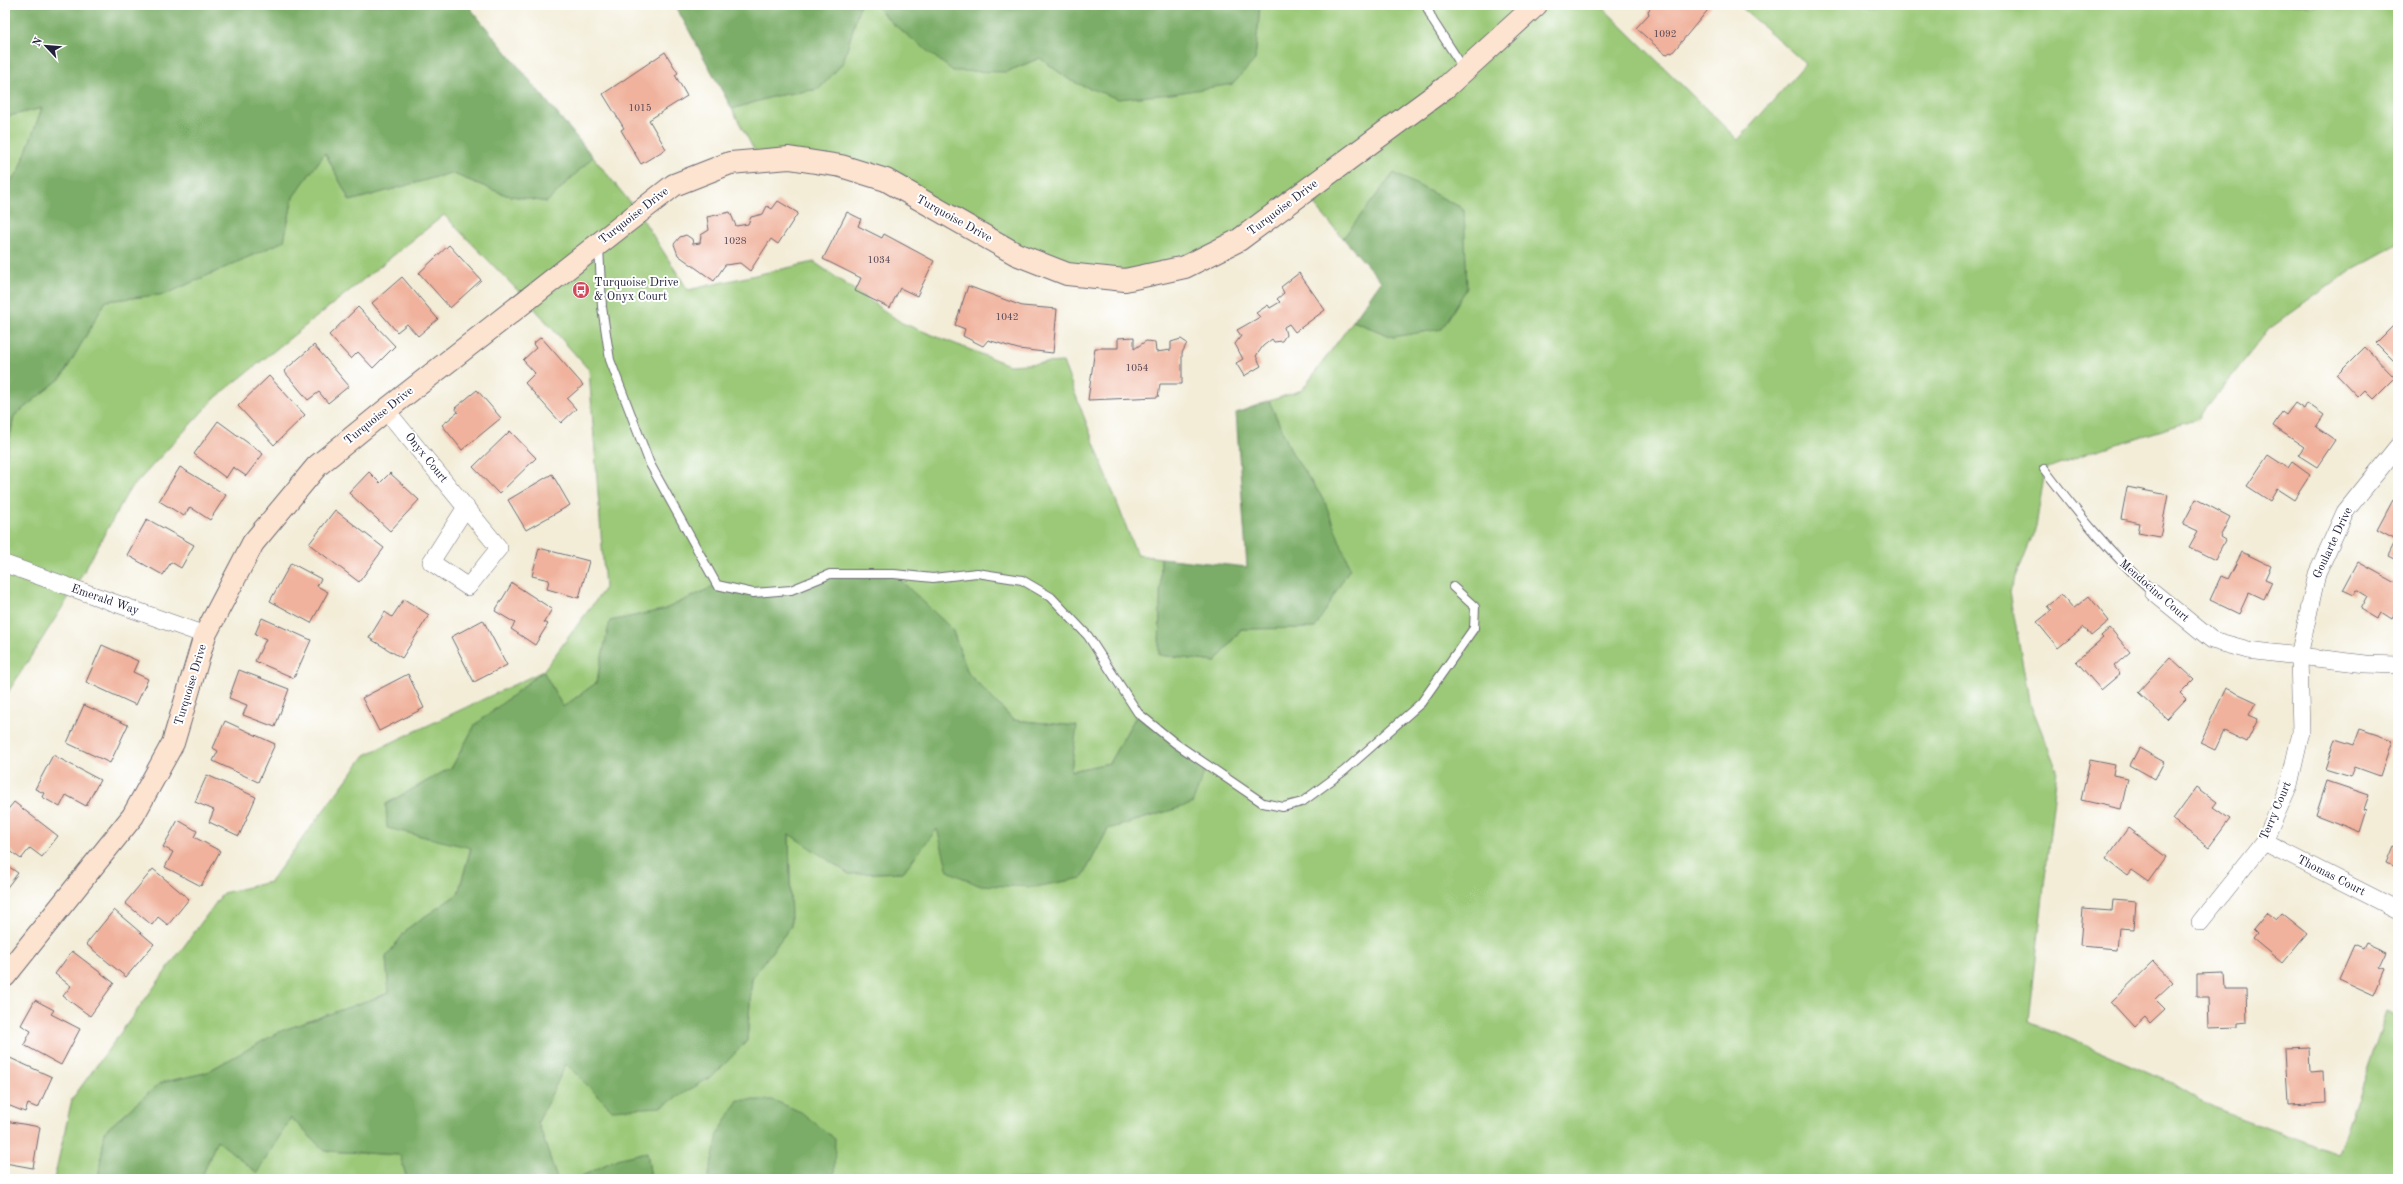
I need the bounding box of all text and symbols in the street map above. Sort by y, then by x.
north arrow [26,26,66,66]
house number: 1092 [1653,29,1677,39]
text: N [32,36,45,48]
house number: 1015 [628,103,652,113]
street label: Turquoise Drive [1246,178,1321,238]
street label: Turquoise Drive [597,185,671,247]
street label: Turquoise Drive [914,193,994,245]
house number: 1028 [723,236,747,246]
house number: 1034 [867,255,891,265]
place label: Turquoise Drive & Onyx Court [594,277,679,303]
bus stop icon: Turquoise Drive & Onyx Court [571,280,591,300]
house number: 1042 [995,312,1019,322]
house number: 1054 [1125,363,1149,373]
street label: Turquoise Drive [342,384,416,447]
street label: Onyx Court [402,431,450,485]
street label: Goularte Drive [2311,505,2355,580]
street label: Mendocino Court [2117,558,2191,624]
street label: Emerald Way [69,583,141,617]
street label: Turquoise Drive [173,642,209,727]
street label: Terry Court [2258,780,2294,842]
street label: Thomas Court [2295,854,2367,898]

